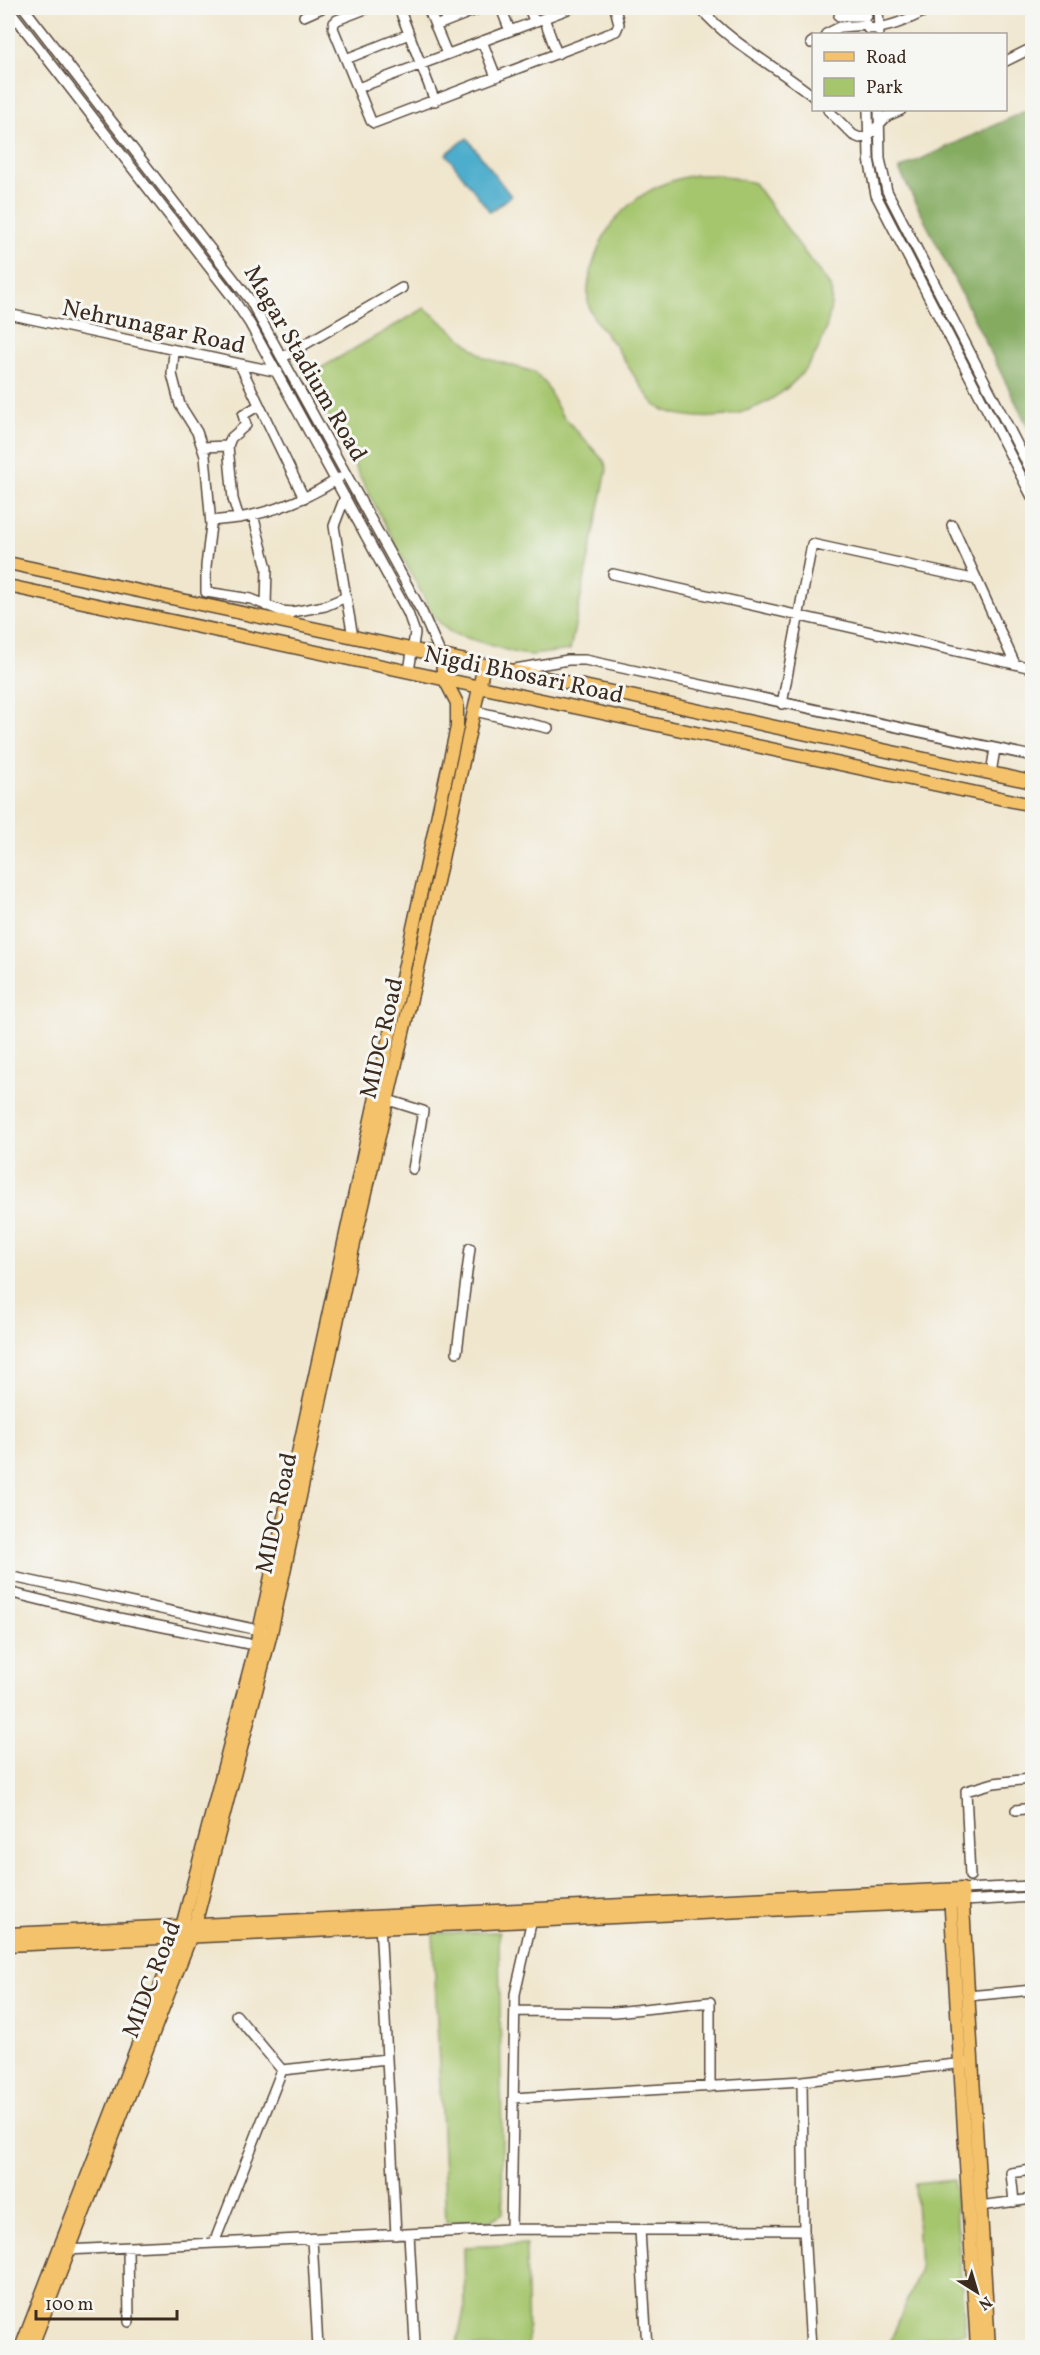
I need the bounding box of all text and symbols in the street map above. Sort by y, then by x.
legend [812,33,1007,111]
text: Road [866,46,907,71]
text: Park [866,76,903,101]
street label: Magar Stadium Road [234,260,374,468]
street label: Nehrunagar Road [59,292,248,364]
street label: Nigdi Bhosari Road [421,638,627,714]
street label: MIDC Road [353,975,413,1102]
street label: MIDC Road [249,1450,307,1577]
street label: MIDC Road [115,1916,191,2043]
north arrow [947,2262,1007,2322]
scale bar [36,2283,177,2321]
text: N [973,2290,996,2315]
text: 100 m [45,2293,94,2318]

